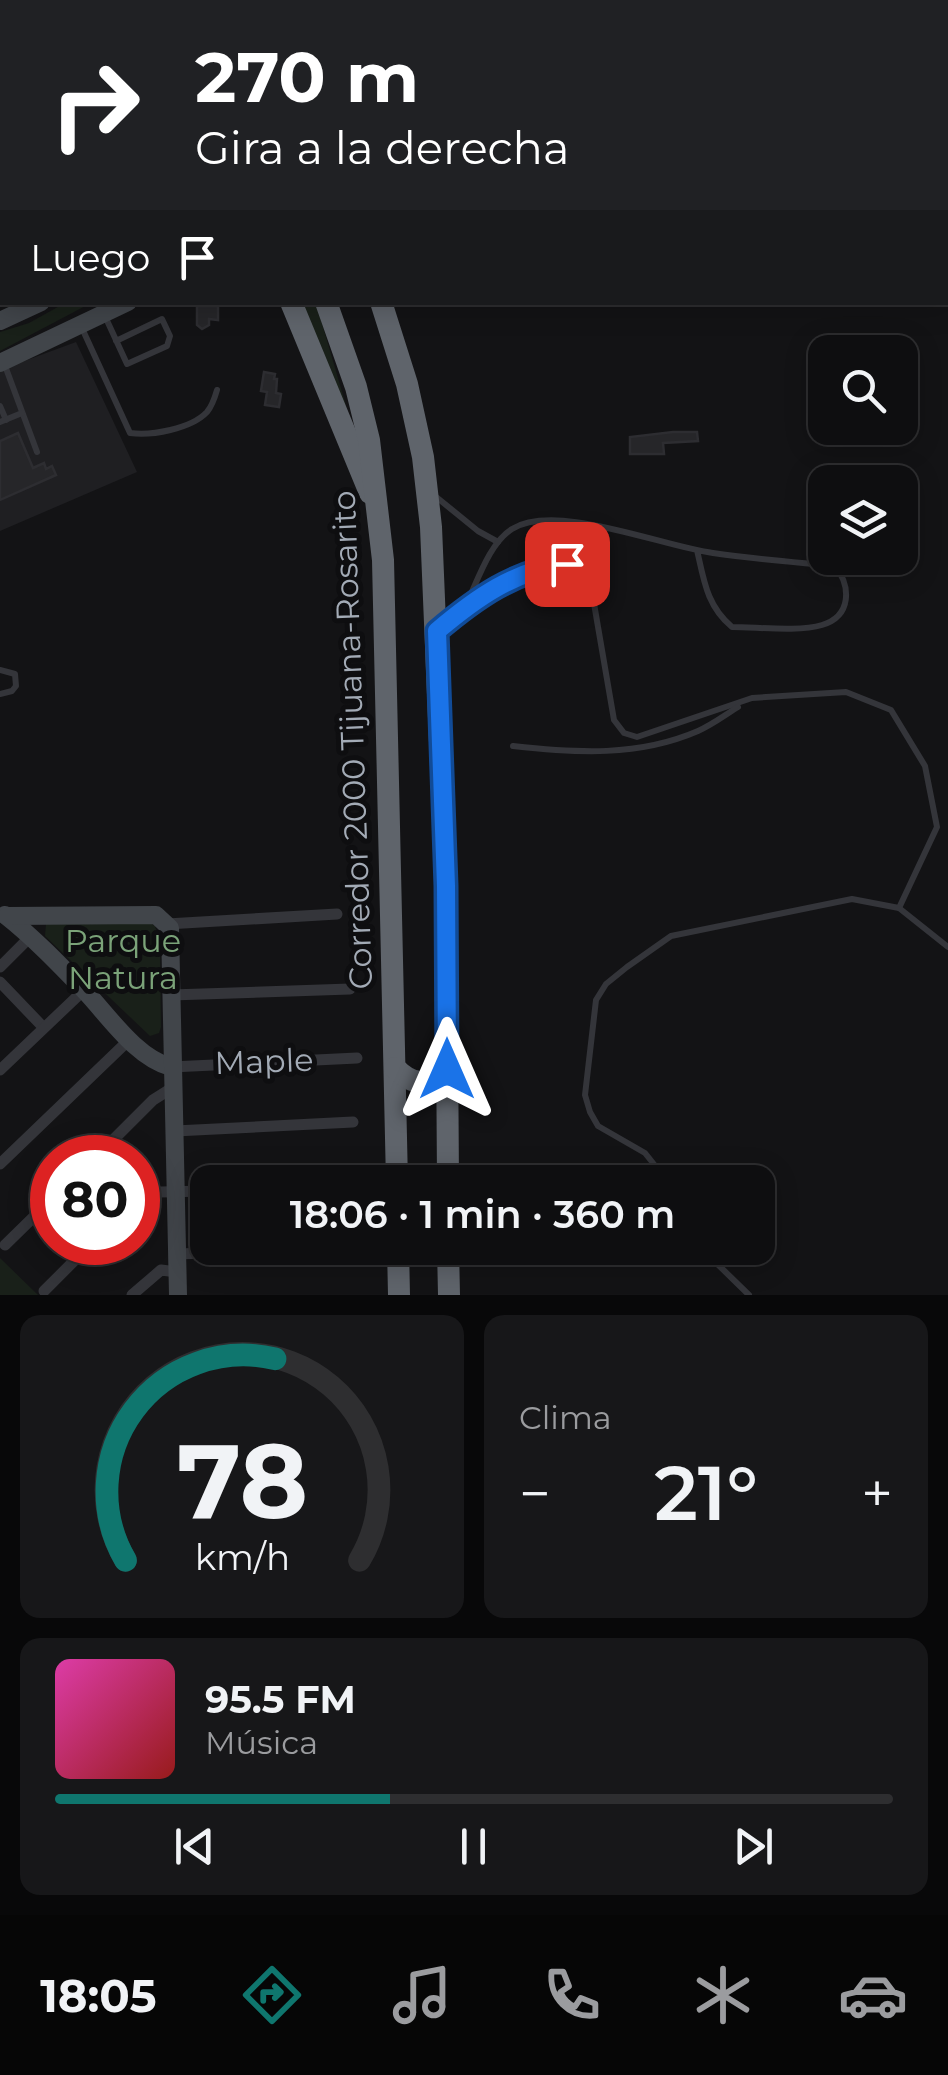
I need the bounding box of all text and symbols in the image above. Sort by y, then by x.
text: 270 m [195,34,419,120]
icon: right [30,40,160,170]
text: Gira a la derecha [195,120,570,175]
icon: arrive [170,230,225,285]
text: Luego [30,234,150,281]
map controls [808,335,918,575]
button: search [808,335,918,445]
button: layers [808,465,918,575]
street label: Corredor 2000 Tijuana-Rosarito [324,490,380,990]
pin [525,522,610,607]
icon: arrive [540,537,595,592]
park label: Parque Natura [65,921,181,997]
position arrow [395,1017,499,1121]
street label: Maple [214,1040,314,1082]
speed limit sign: 80 [30,1135,160,1265]
text: 18:06 · 1 min · 360 m [290,1191,675,1238]
text: Clima [519,1398,612,1437]
text: 78 [176,1417,308,1544]
text: 21° [654,1447,758,1539]
text: − [519,1460,551,1527]
text: + [861,1460,893,1527]
text: km/h [194,1535,290,1579]
text: 95.5 FM [205,1676,356,1723]
text: Música [205,1723,318,1762]
icon: previous [167,1819,222,1874]
icon: pause [446,1819,501,1874]
icon: next [726,1819,781,1874]
icon: directions [237,1960,307,2030]
icon: music [387,1960,457,2030]
icon: phone [537,1960,607,2030]
icon: climate [688,1960,758,2030]
icon: car [838,1960,908,2030]
text: 18:05 [40,1968,157,2023]

